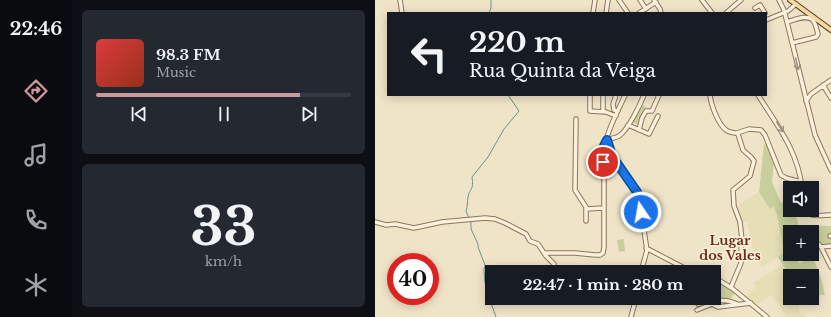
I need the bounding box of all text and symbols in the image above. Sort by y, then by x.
text: 22:46 [10,18,62,40]
text: 220 m [469,25,565,60]
icon: left [403,28,455,80]
text: 98.3 FM [156,45,221,64]
one-way arrow [794,57,802,70]
text: Rua Quinta da Veiga [469,60,656,82]
text: Music [156,64,196,81]
icon: directions [22,77,50,105]
icon: previous [128,103,150,125]
icon: pause [213,103,235,125]
icon: next [298,103,320,125]
one-way arrow [776,122,784,133]
icon: music [22,141,50,169]
pin [586,145,620,179]
icon: arrive [592,151,614,173]
map controls [783,181,819,305]
button: sound [783,181,819,217]
position arrow [620,191,662,233]
text: 33 [190,195,257,259]
icon: phone [22,206,50,234]
button: + [783,225,819,261]
district label: Lugar dos Vales [699,232,761,264]
text: km/h [205,253,242,270]
speed limit sign: 40 [387,253,439,305]
button: − [783,269,819,305]
icon: climate [22,271,50,299]
text: 22:47 · 1 min · 280 m [523,275,683,294]

